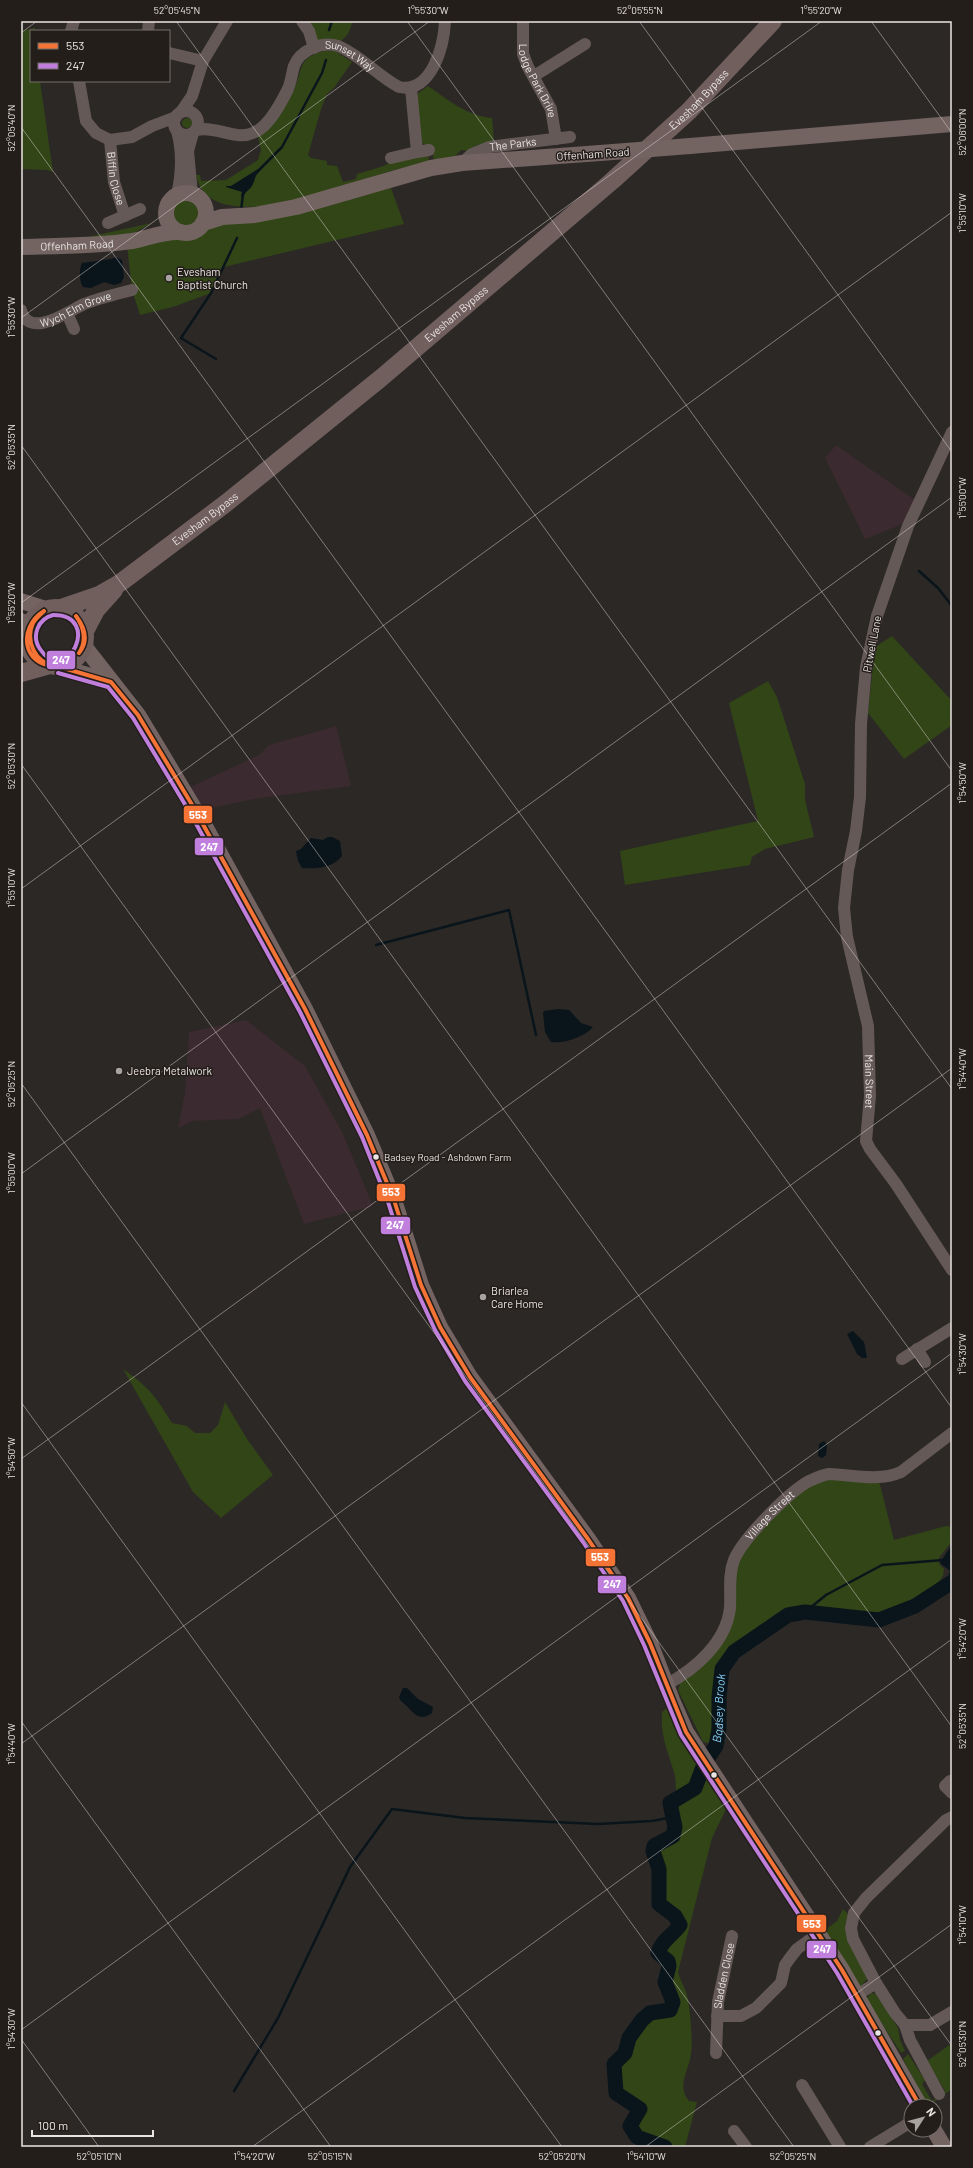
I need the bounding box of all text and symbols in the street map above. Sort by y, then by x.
text: 52°05'45"N [154,4,200,16]
text: 1°55'30"W [407,4,449,16]
text: 52°05'55"N [617,4,663,16]
text: 1°55'20"W [800,4,842,16]
legend [30,30,170,82]
text: 553 [66,38,85,52]
street label: Sunset Way [325,38,377,74]
street label: Lodge Park Drive [517,44,559,119]
text: 247 [66,58,85,72]
street label: Evesham Bypass [666,66,731,132]
text: 52°05'40"N [5,105,17,151]
text: 52°06'00"N [956,108,968,156]
street label: The Parks [489,134,537,153]
street label: Offenham Road [556,144,630,163]
street label: Biffin Close [105,151,128,207]
text: 1°55'10"W [956,193,968,233]
street label: Offenham Road [40,236,114,253]
place label: Evesham Baptist Church [177,265,248,291]
marker: Evesham Baptist Church [164,273,174,283]
street label: Evesham Bypass [421,283,490,344]
street label: Wych Elm Grove [39,289,113,329]
text: 1°55'30"W [5,296,17,338]
text: 52°05'35"N [5,424,17,470]
text: 1°55'00"W [956,477,968,519]
street label: Evesham Bypass [169,489,241,548]
text: 1°55'20"W [5,582,17,624]
street label: Pitwell Lane [860,614,883,674]
line badge: 247 [46,650,76,670]
text: 247 [52,653,70,666]
text: 52°05'30"N [5,743,17,789]
text: 1°54'50"W [956,762,968,804]
line badge: 553 [183,805,213,824]
text: 553 [189,808,207,821]
line badge: 247 [194,837,224,856]
text: 247 [200,840,218,853]
text: 1°55'10"W [5,868,17,908]
text: 1°54'40"W [956,1048,968,1090]
street label: Main Street [863,1054,877,1110]
text: 52°05'25"N [5,1061,17,1107]
place label: Jeebra Metalwork [127,1064,212,1077]
marker: Jeebra Metalwork [114,1066,124,1076]
place label: Badsey Road - Ashdown Farm [384,1151,511,1163]
text: 1°55'00"W [5,1152,17,1194]
marker: Badsey Road - Ashdown Farm [371,1152,381,1162]
line badge: 553 [376,1183,406,1202]
text: 553 [382,1185,400,1198]
line badge: 247 [380,1216,411,1235]
text: 247 [386,1218,404,1231]
place label: Briarlea Care Home [491,1284,543,1310]
marker: Briarlea Care Home [478,1292,488,1302]
text: 1°54'30"W [956,1333,968,1375]
text: 1°54'50"W [5,1437,17,1479]
street label: Village Street [742,1487,797,1542]
line badge: 553 [585,1548,616,1567]
text: 553 [591,1550,609,1563]
line badge: 247 [597,1575,627,1594]
text: 247 [603,1577,621,1590]
text: 1°54'20"W [956,1618,968,1660]
water label: Badsey Brook [709,1673,727,1744]
text: 52°05'35"N [956,1703,968,1749]
text: 1°54'40"W [5,1723,17,1765]
unlabelled marker [709,1770,719,1780]
text: 1°54'10"W [956,1905,968,1945]
line badge: 553 [796,1914,827,1933]
text: 553 [803,1917,821,1930]
line badge: 247 [806,1940,837,1959]
street label: Sladden Close [711,1941,736,2009]
text: 247 [813,1942,831,1955]
text: 1°54'30"W [5,2008,17,2050]
text: 52°05'30"N [956,2021,968,2067]
unlabelled marker [873,2028,883,2038]
north arrow [903,2098,943,2138]
text: N [924,2105,939,2119]
scale bar [32,2112,153,2138]
text: 100 m [38,2118,68,2132]
text: 52°05'10"N [77,2150,121,2162]
text: 1°54'20"W [233,2150,275,2162]
text: 52°05'15"N [308,2150,352,2162]
text: 52°05'20"N [539,2150,585,2162]
text: 1°54'10"W [626,2150,666,2162]
text: 52°05'25"N [770,2150,816,2162]

